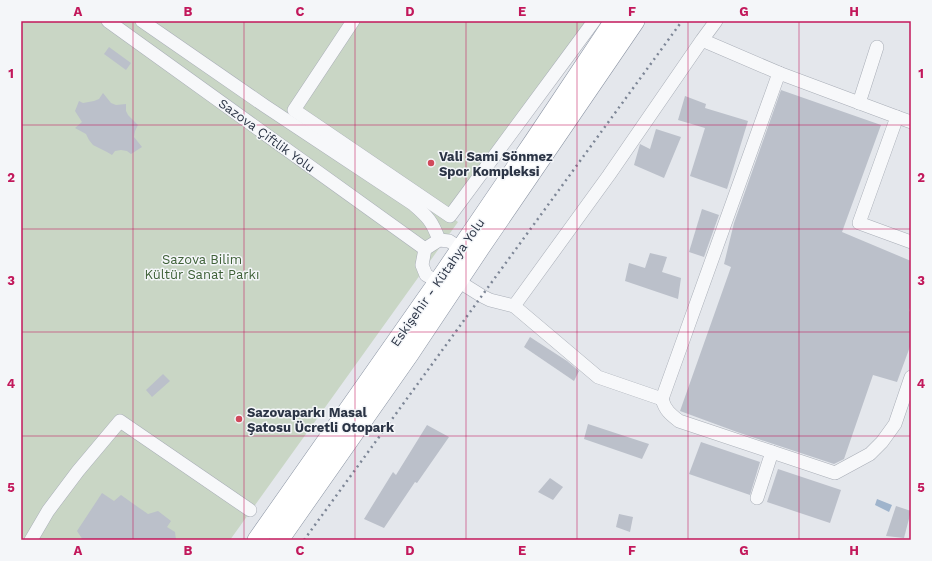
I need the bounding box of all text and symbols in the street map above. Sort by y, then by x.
text: A [74,4,83,19]
text: B [184,4,193,19]
text: C [296,4,305,19]
text: D [405,4,415,19]
text: E [518,4,526,19]
text: F [628,4,636,19]
text: G [739,4,749,19]
text: H [849,4,859,19]
text: 1 [8,66,14,81]
text: 1 [918,66,924,81]
street label: Sazova Çiftlik Yolu [216,95,318,175]
place label: Vali Sami Sönmez Spor Kompleksi [439,149,553,179]
marker: Vali Sami Sönmez Spor Kompleksi [426,158,436,168]
text: 2 [7,170,15,185]
text: 2 [917,170,925,185]
street label: Eskişehir - Kütahya Yolu [387,215,487,349]
park label: Sazova Bilim Kültür Sanat Parkı [145,252,259,282]
text: 3 [7,273,15,288]
text: 3 [917,273,925,288]
text: 4 [7,376,16,391]
text: 4 [917,376,926,391]
place label: Sazovaparkı Masal Şatosu Ücretli Otopark [247,405,395,435]
marker: Sazovaparkı Masal Şatosu Ücretli Otopark [234,414,244,424]
text: 5 [7,480,15,495]
text: 5 [917,480,925,495]
text: A [74,543,83,558]
text: B [184,543,193,558]
text: C [296,543,305,558]
text: D [405,543,415,558]
text: E [518,543,526,558]
text: F [628,543,636,558]
text: G [739,543,749,558]
text: H [849,543,859,558]

